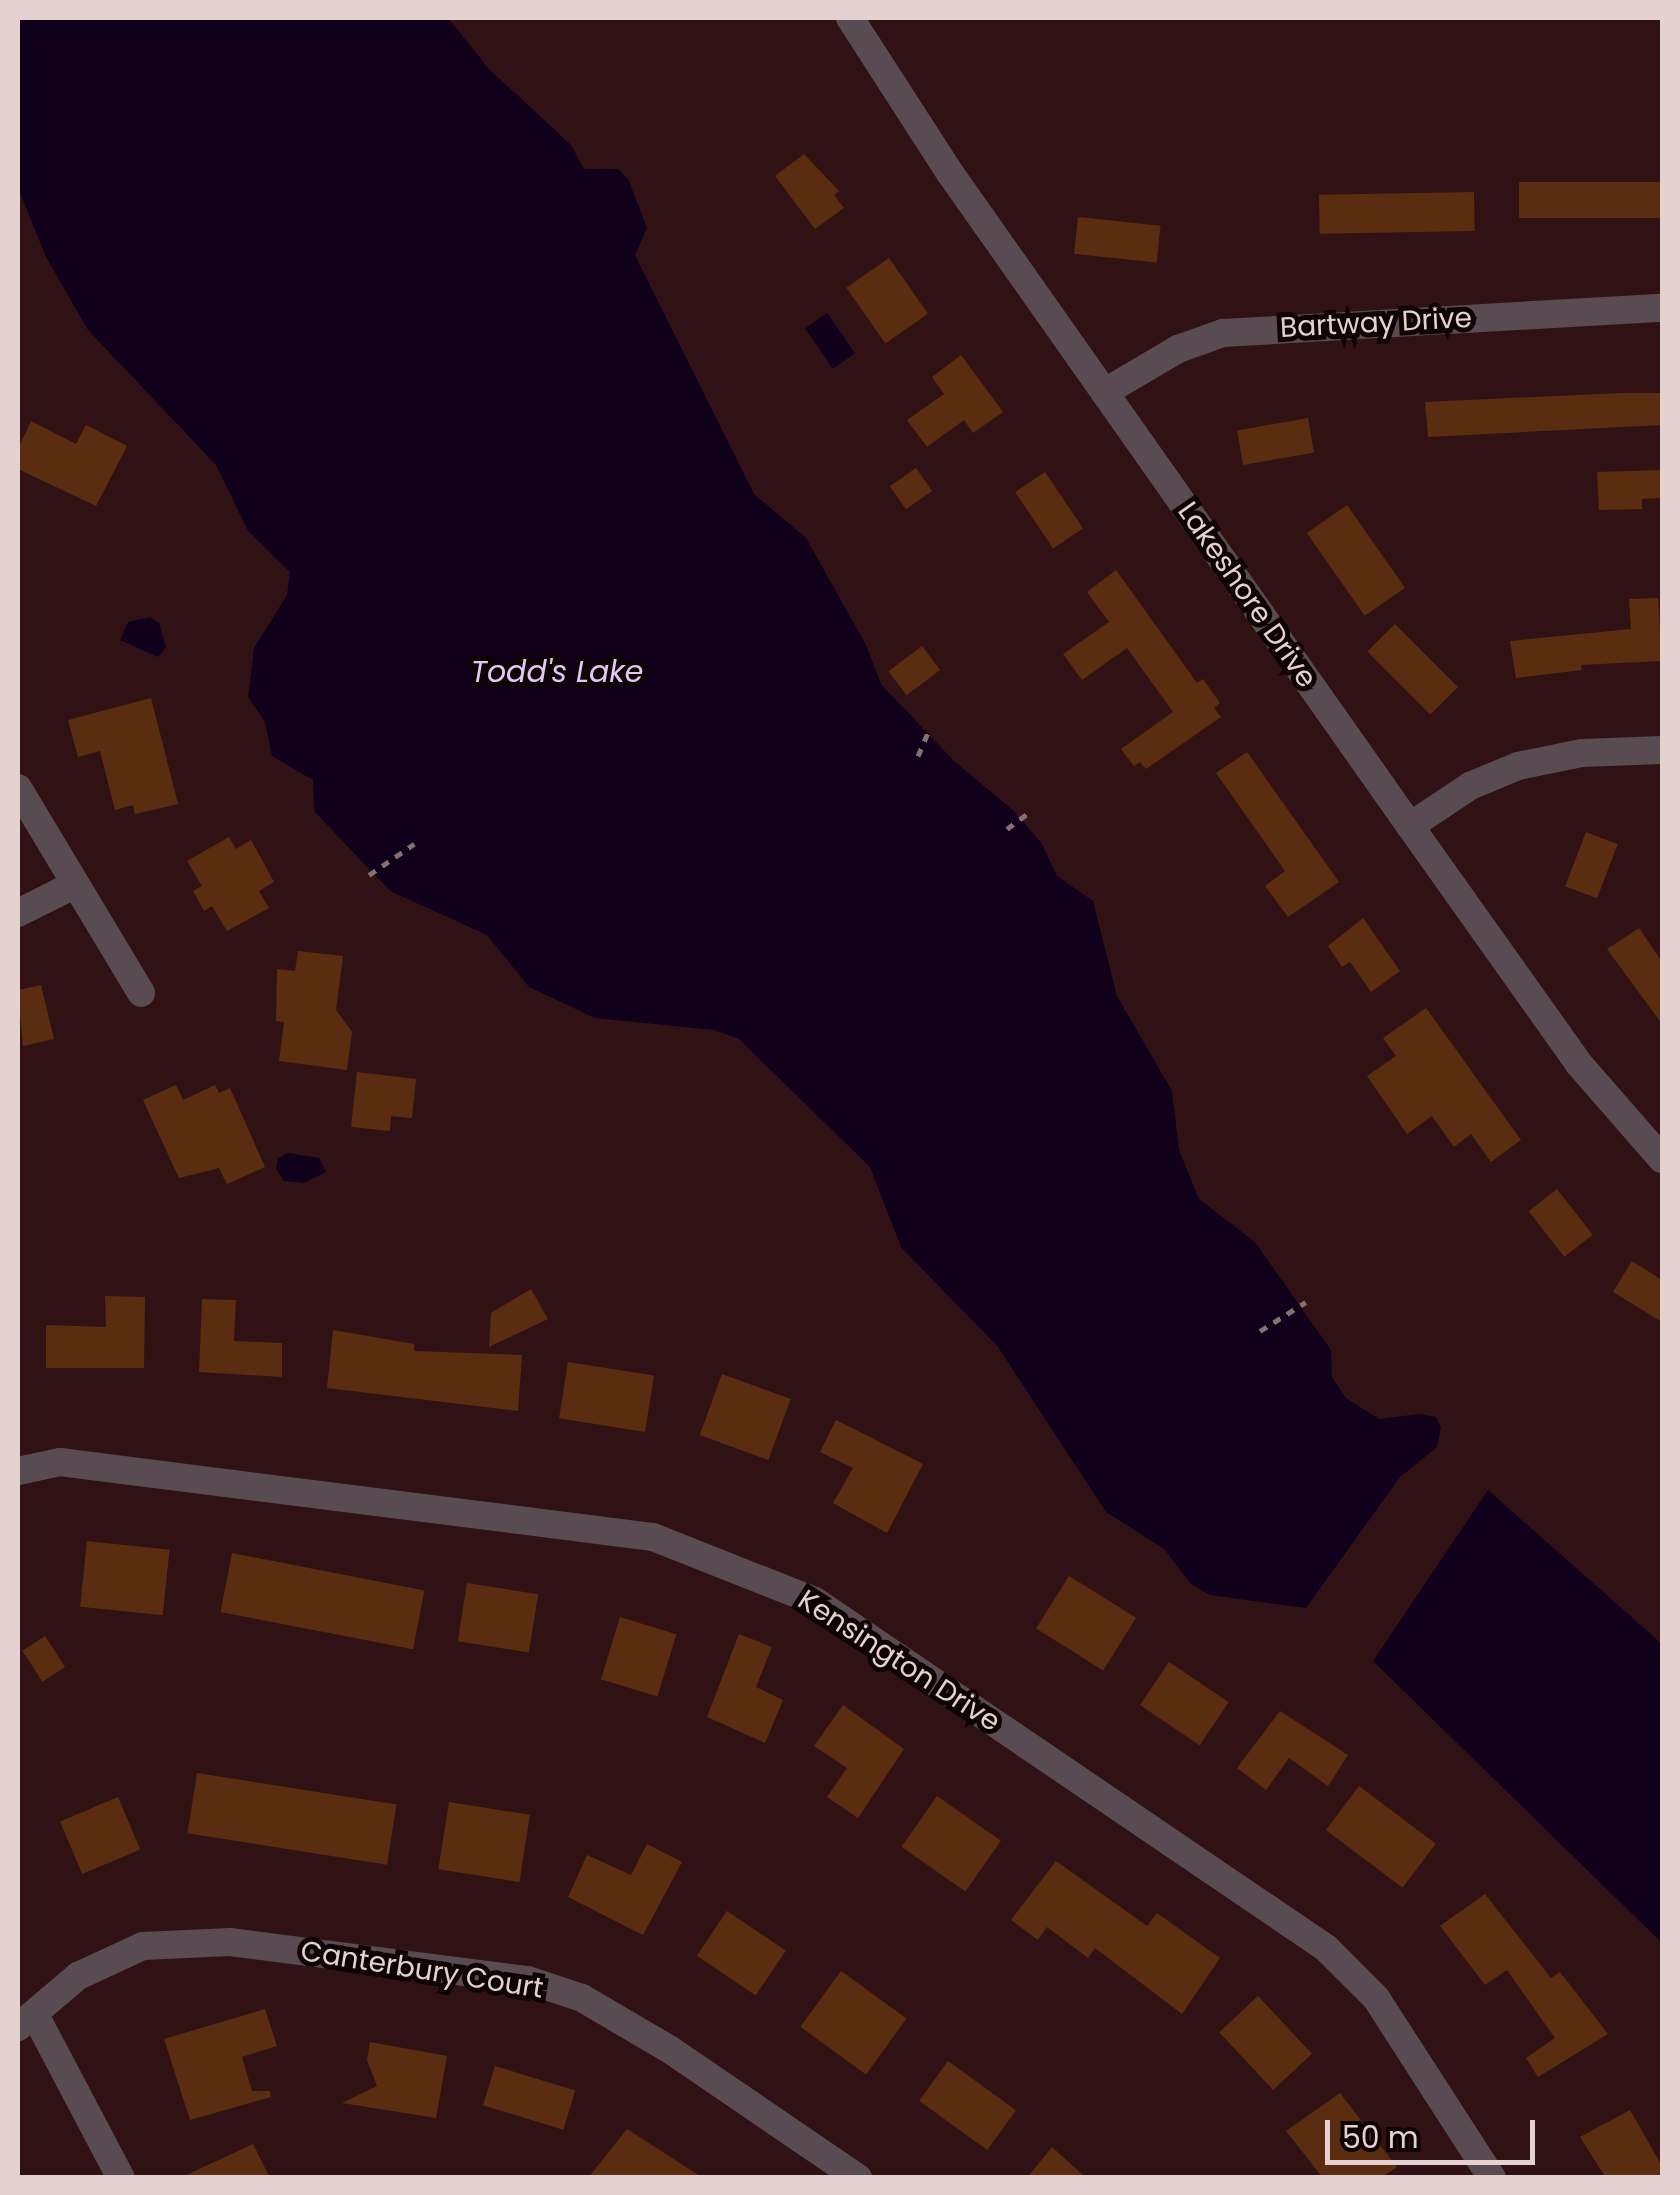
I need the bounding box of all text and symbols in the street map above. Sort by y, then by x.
street label: Bartway Drive [1279,301,1473,345]
street label: Lakeshore Drive [1171,496,1323,694]
water label: Todd's Lake [471,654,643,690]
street label: Kensington Drive [792,1583,1006,1739]
street label: Canterbury Court [298,1934,546,2006]
scale bar [1330,2100,1540,2162]
text: 50 m [1342,2116,1419,2159]

